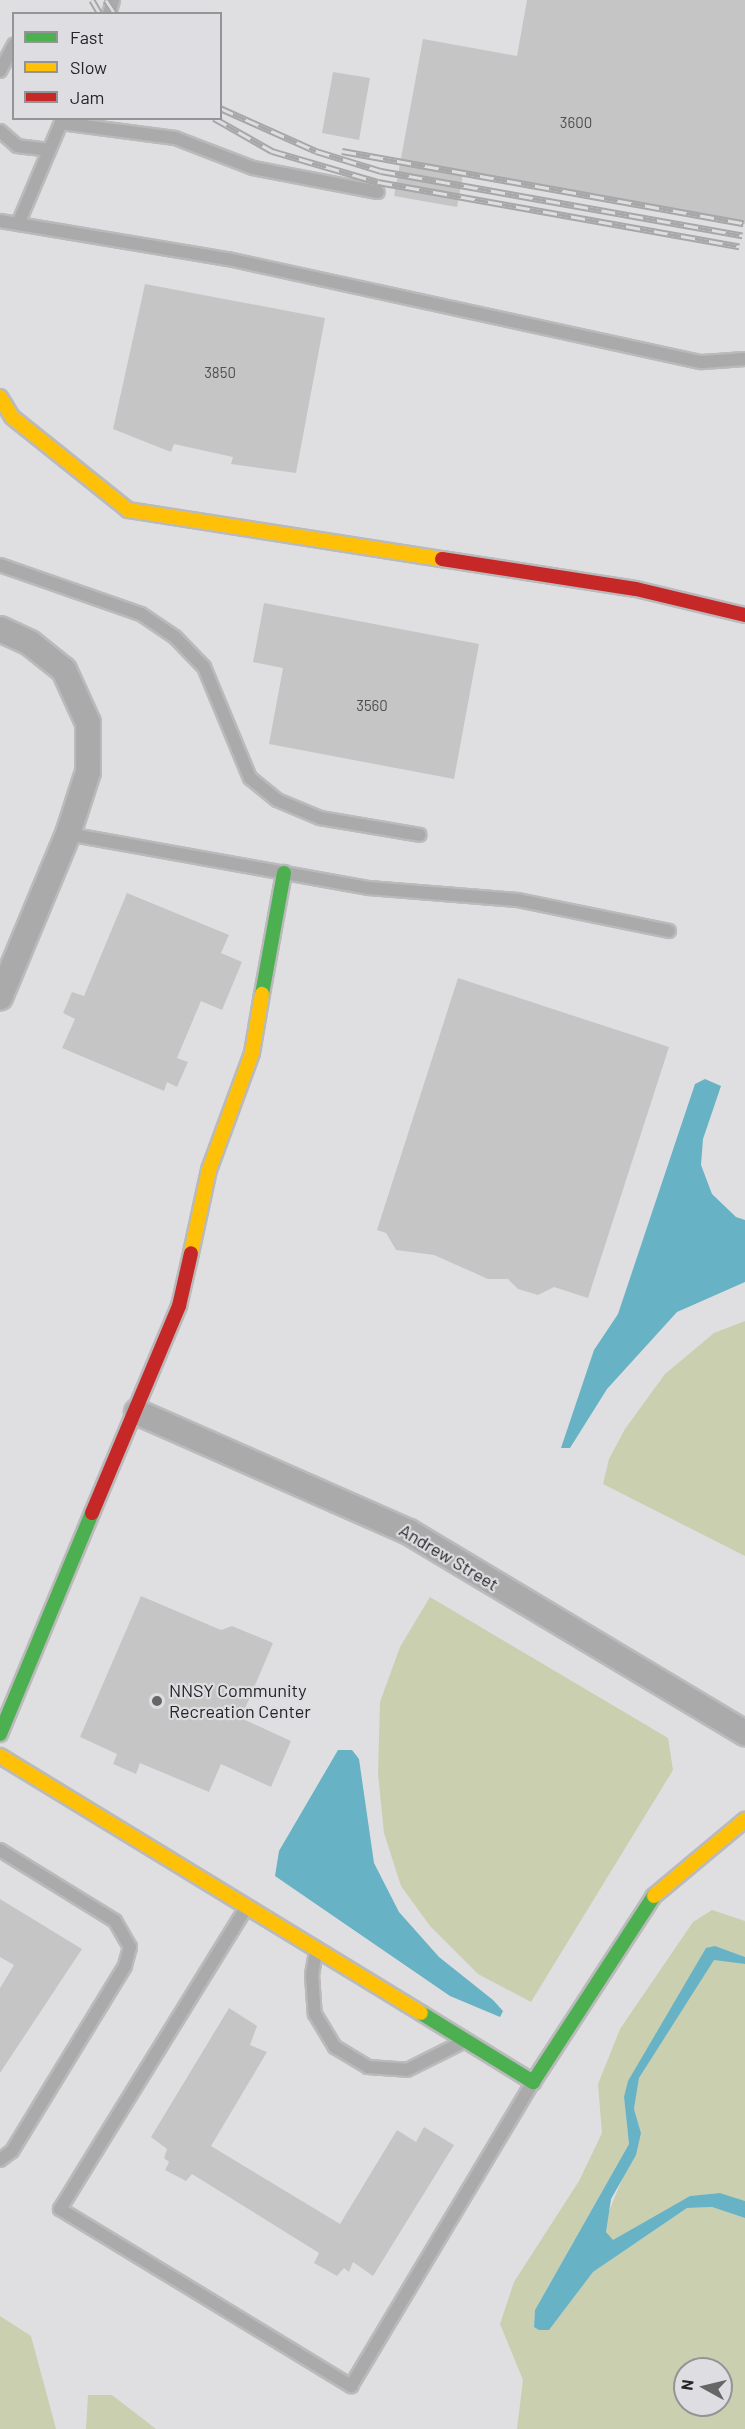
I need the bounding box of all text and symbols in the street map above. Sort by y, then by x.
legend [12,12,222,120]
text: Fast [70,26,104,48]
text: Slow [70,56,107,78]
text: Jam [70,86,104,108]
house number: 3600 [560,114,592,132]
house number: 3850 [204,364,236,382]
house number: 3560 [356,697,388,715]
street label: Andrew Street [395,1519,503,1595]
place label: NNSY Community Recreation Center [169,1680,311,1722]
marker: NNSY Community Recreation Center [150,1694,164,1708]
north arrow [673,2357,733,2417]
text: N [677,2378,697,2391]

